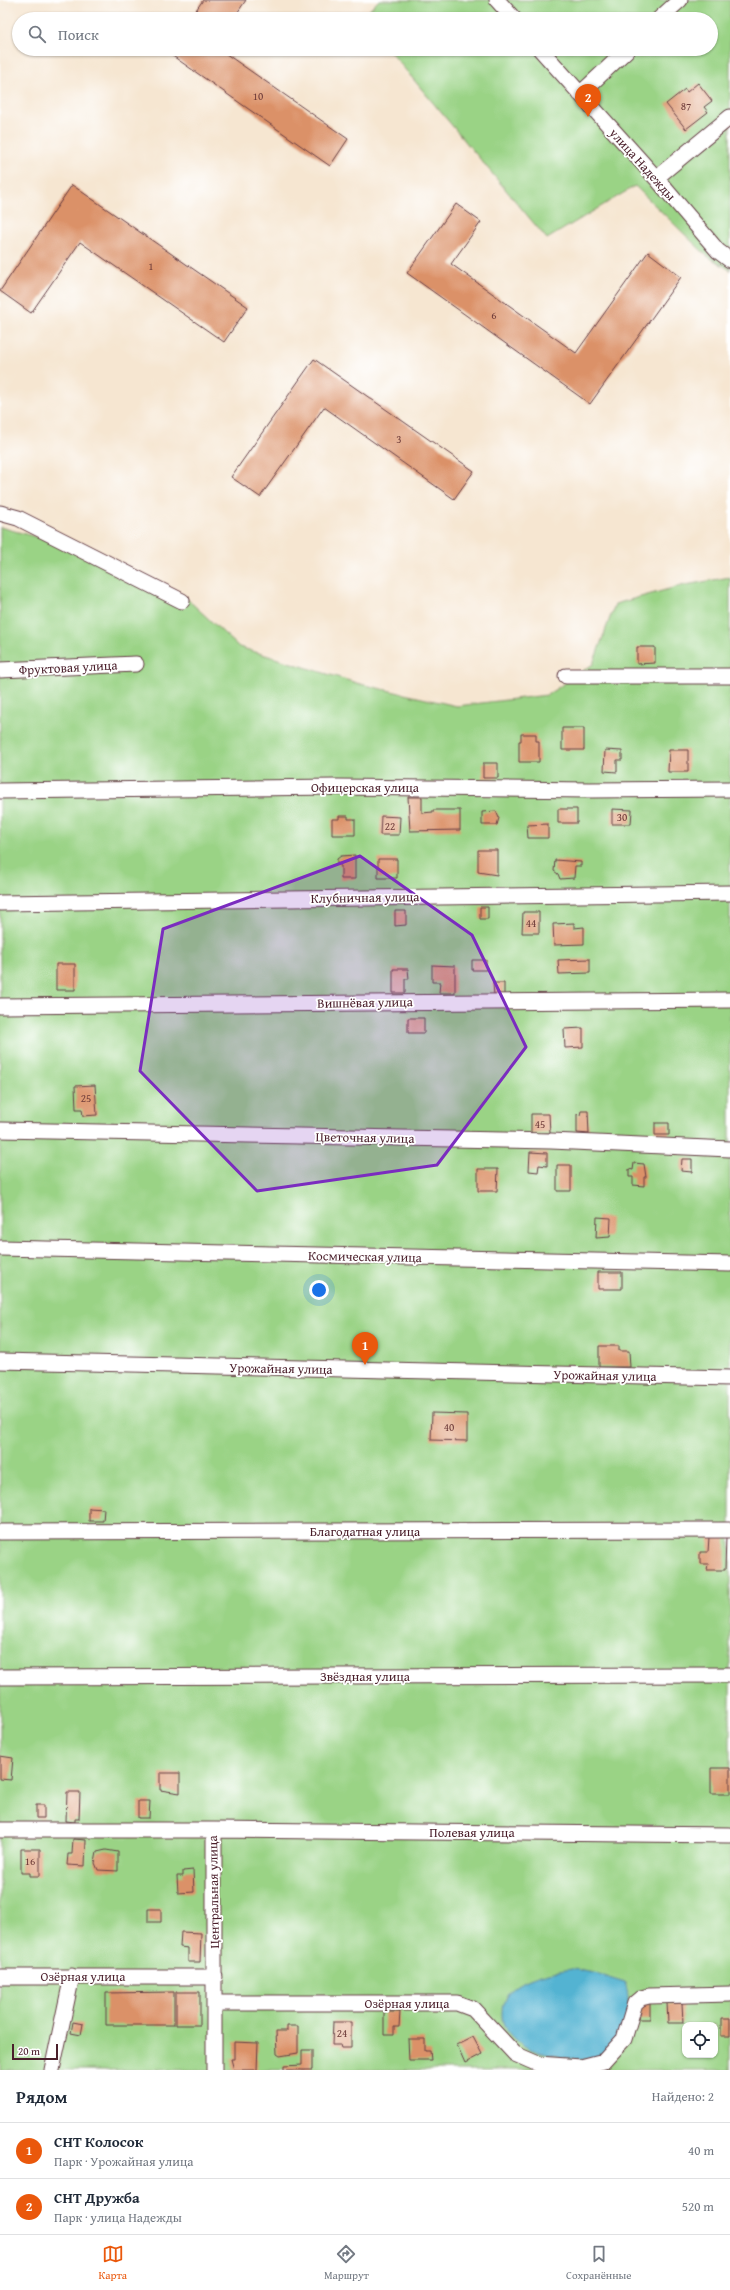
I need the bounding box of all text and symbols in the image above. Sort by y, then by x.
search box [12,12,718,56]
icon: search [26,23,48,45]
text: Поиск [58,24,99,45]
pin: 2 [575,84,601,117]
house number: 10 [253,88,263,104]
house number: 87 [681,98,691,114]
street label: улица Надежды [604,123,680,205]
house number: 1 [148,258,154,274]
house number: 6 [491,307,497,323]
house number: 3 [396,431,402,447]
street label: Фруктовая улица [18,655,119,680]
street label: Офицерская улица [311,778,420,797]
house number: 30 [617,809,627,825]
house number: 22 [385,818,395,834]
street label: Клубничная улица [310,887,420,908]
house number: 44 [526,915,536,931]
street label: Вишнёвая улица [317,992,414,1013]
house number: 25 [81,1090,91,1106]
house number: 45 [535,1116,545,1132]
street label: Цветочная улица [315,1127,415,1148]
street label: Космическая улица [308,1246,423,1267]
your location [309,1280,329,1300]
pin: 1 [352,1332,378,1365]
street label: Урожайная улица [229,1358,334,1379]
street label: Урожайная улица [553,1365,658,1386]
house number: 40 [444,1419,454,1435]
street label: Благодатная улица [310,1522,421,1541]
street label: Звёздная улица [320,1667,411,1686]
street label: Полевая улица [429,1823,515,1842]
street label: Центральная улица [203,1834,224,1949]
house number: 16 [25,1853,35,1869]
street label: Озёрная улица [41,1967,126,1986]
street label: Озёрная улица [365,1994,450,2013]
map controls [682,2022,718,2058]
button: locate [682,2022,718,2058]
house number: 24 [337,2025,347,2041]
scale bar [12,2042,58,2061]
text: 20 m [18,2043,40,2059]
text: Рядом [16,2084,67,2109]
text: Найдено: 2 [652,2087,714,2106]
text: СНТ Колосок [54,2131,143,2152]
text: 1 [26,2141,32,2160]
text: 40 m [688,2141,714,2160]
text: Парк · Урожайная улица [54,2152,194,2171]
text: СНТ Дружба [54,2187,140,2208]
text: 2 [26,2197,32,2216]
text: 520 m [682,2197,714,2216]
text: Парк · улица Надежды [54,2208,182,2227]
tab: Карта [98,2243,127,2283]
tab: Маршрут [324,2243,369,2283]
tab: Сохранённые [566,2243,631,2283]

